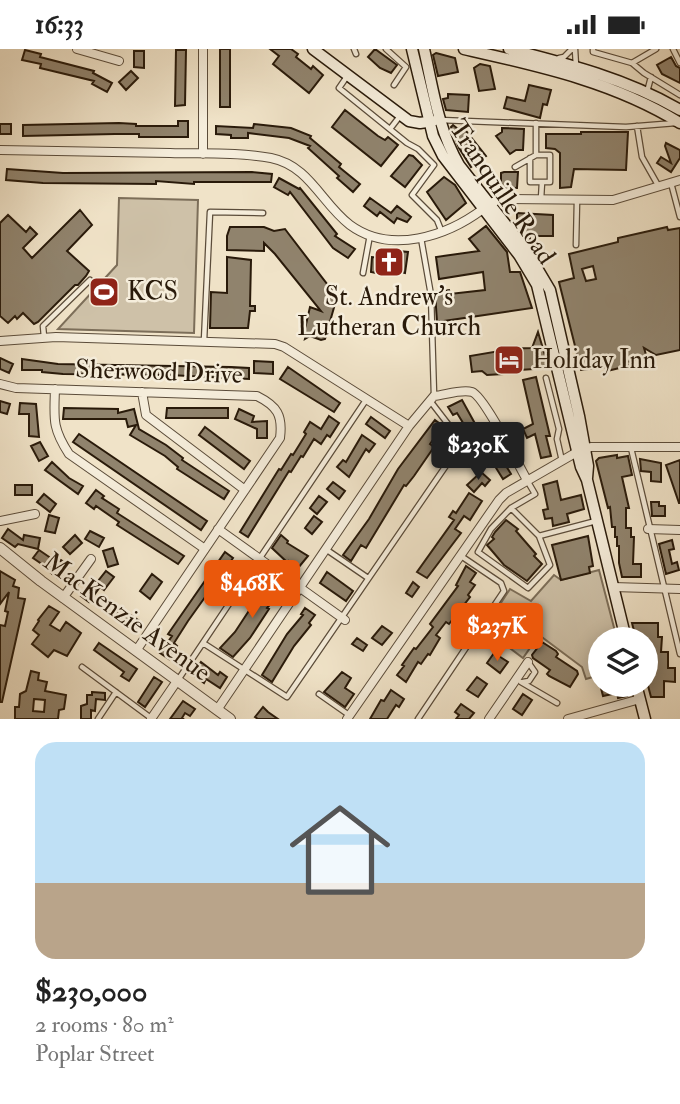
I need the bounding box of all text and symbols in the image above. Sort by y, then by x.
text: 16:33 [35,9,84,41]
street label: Tranquille Road [442,113,562,271]
church icon: St. Andrew’s Lutheran Church [372,245,406,279]
sports icon: KCS [87,275,121,309]
place label: KCS [127,276,178,308]
place label: St. Andrew’s Lutheran Church [297,281,481,343]
hotel icon: Holiday Inn [492,343,526,377]
place label: Holiday Inn [532,344,656,376]
street label: Sherwood Drive [75,353,243,391]
pin: $230K [429,423,527,482]
text: $230K [447,430,509,459]
street label: MacKenzie Avenue [37,546,217,689]
pin: $468K [203,561,301,620]
text: $468K [220,568,284,597]
pin: $237K [448,603,546,663]
text: $237K [467,611,527,640]
map controls [588,627,658,697]
button: layers [588,627,658,697]
icon: home [277,787,403,913]
text: $230,000 [35,973,147,1010]
text: 2 rooms · 80 m² [35,1010,174,1039]
text: Poplar Street [35,1039,155,1068]

